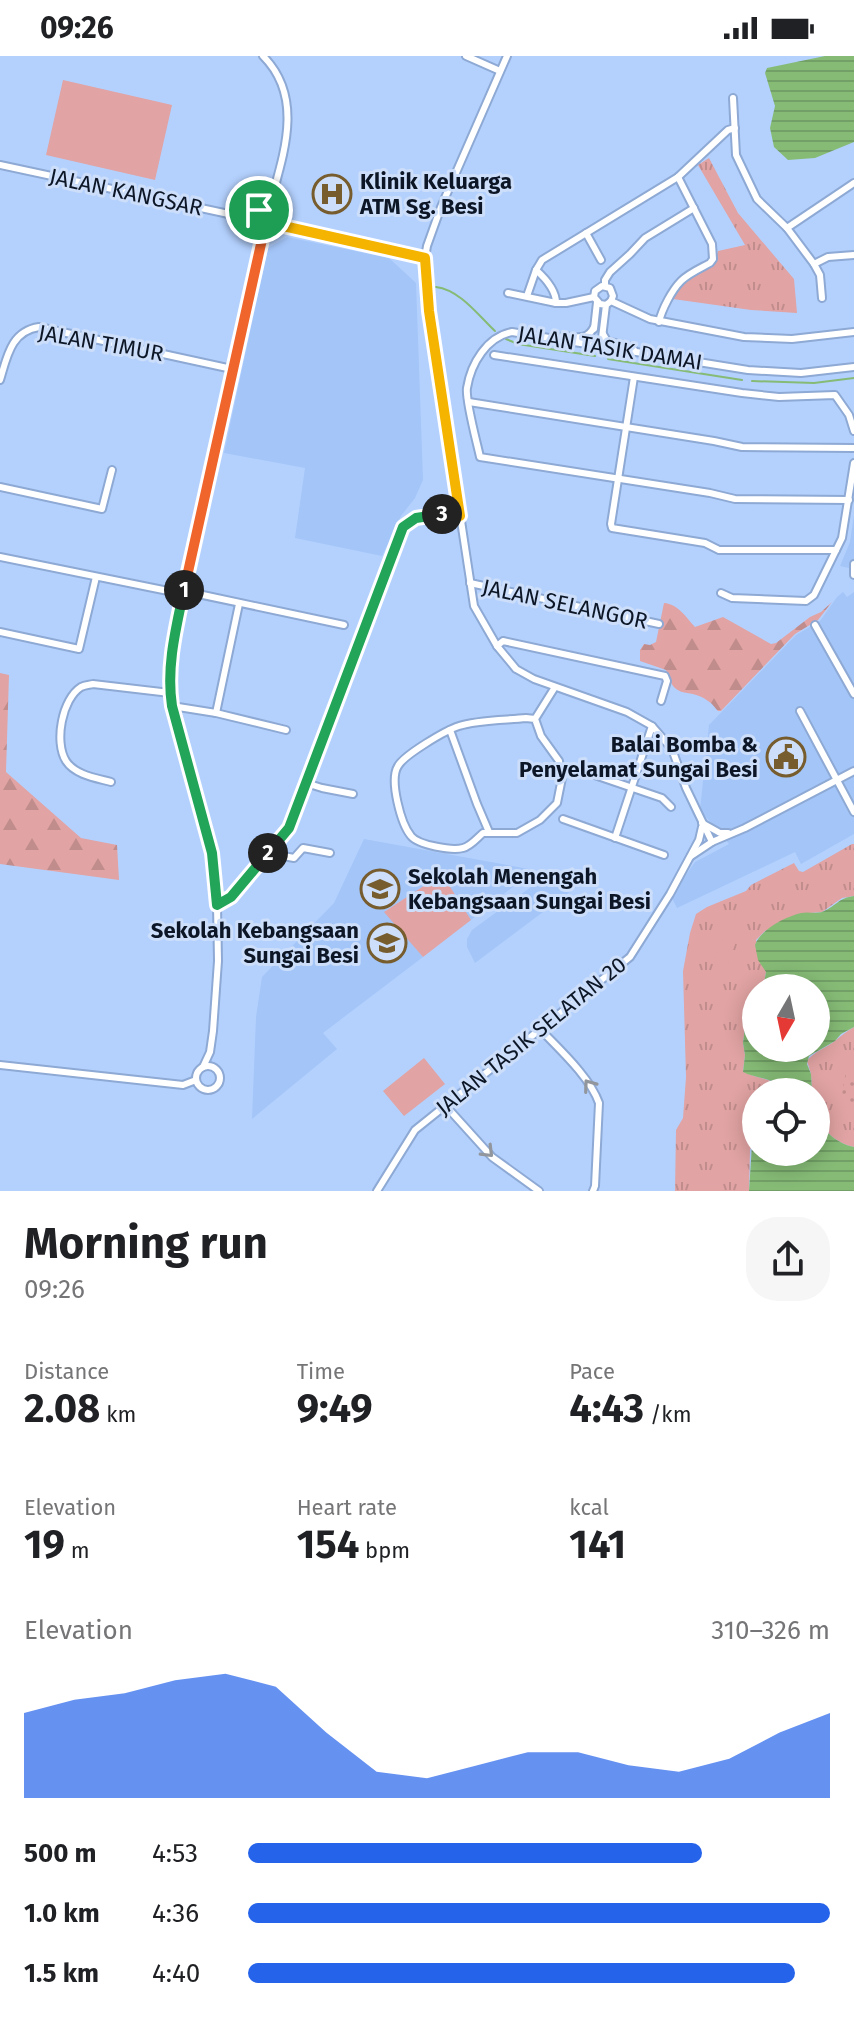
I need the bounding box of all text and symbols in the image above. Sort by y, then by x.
text: 09:26 [40,10,114,46]
street label: JALAN KANGSAR [47,163,205,221]
place label: Klinik Keluarga ATM Sg. Besi [359,168,512,220]
hospital icon: Klinik Keluarga ATM Sg. Besi [311,173,353,215]
pin [225,176,293,244]
icon: arrive [237,188,281,232]
street label: JALAN TIMUR [36,319,166,367]
street label: JALAN TASIK DAMAI [516,320,704,376]
pin: 3 [422,494,462,534]
text: 3 [436,500,448,527]
pin: 1 [164,570,204,610]
street label: JALAN SELANGOR [480,573,650,635]
text: 1 [179,576,189,603]
place label: Balai Bomba & Penyelamat Sungai Besi [519,731,758,783]
public building icon: Balai Bomba & Penyelamat Sungai Besi [765,736,807,778]
pin: 2 [248,833,288,873]
text: 2 [262,839,274,866]
place label: Sekolah Menengah Kebangsaan Sungai Besi [408,863,651,915]
school or university icon: Sekolah Menengah Kebangsaan Sungai Besi [359,868,401,910]
place label: Sekolah Kebangsaan Sungai Besi [151,917,359,969]
school or university icon: Sekolah Kebangsaan Sungai Besi [366,922,408,964]
street label: JALAN TASIK SELATAN 20 [430,951,632,1121]
north arrow [742,974,830,1062]
map controls [742,974,830,1166]
button: locate [742,1078,830,1166]
one-way arrow [584,1080,598,1094]
one-way arrow [479,1143,493,1157]
text: Morning run [24,1217,268,1270]
button: share [746,1217,830,1301]
text: 09:26 [24,1274,85,1305]
text: Distance [24,1358,109,1385]
text: Time [297,1358,345,1385]
text: Pace [569,1358,615,1385]
text: 2.08 [24,1385,100,1433]
text: 9:49 [297,1385,373,1433]
text: 4:43 [569,1385,644,1433]
text: km [100,1401,136,1428]
text: /km [644,1401,691,1428]
text: Elevation [24,1494,116,1521]
text: Heart rate [297,1494,397,1521]
text: kcal [569,1494,609,1521]
text: 19 [24,1521,65,1569]
text: 154 [297,1521,359,1569]
text: 141 [569,1521,626,1569]
text: m [65,1537,90,1564]
text: bpm [359,1537,410,1564]
text: Elevation [24,1615,133,1646]
text: 310–326 m [711,1615,830,1646]
text: 500 m [24,1838,97,1869]
text: 4:53 [152,1838,198,1869]
text: 1.0 km [24,1898,100,1929]
text: 4:36 [152,1898,199,1929]
text: 1.5 km [24,1958,99,1989]
text: 4:40 [152,1958,200,1989]

